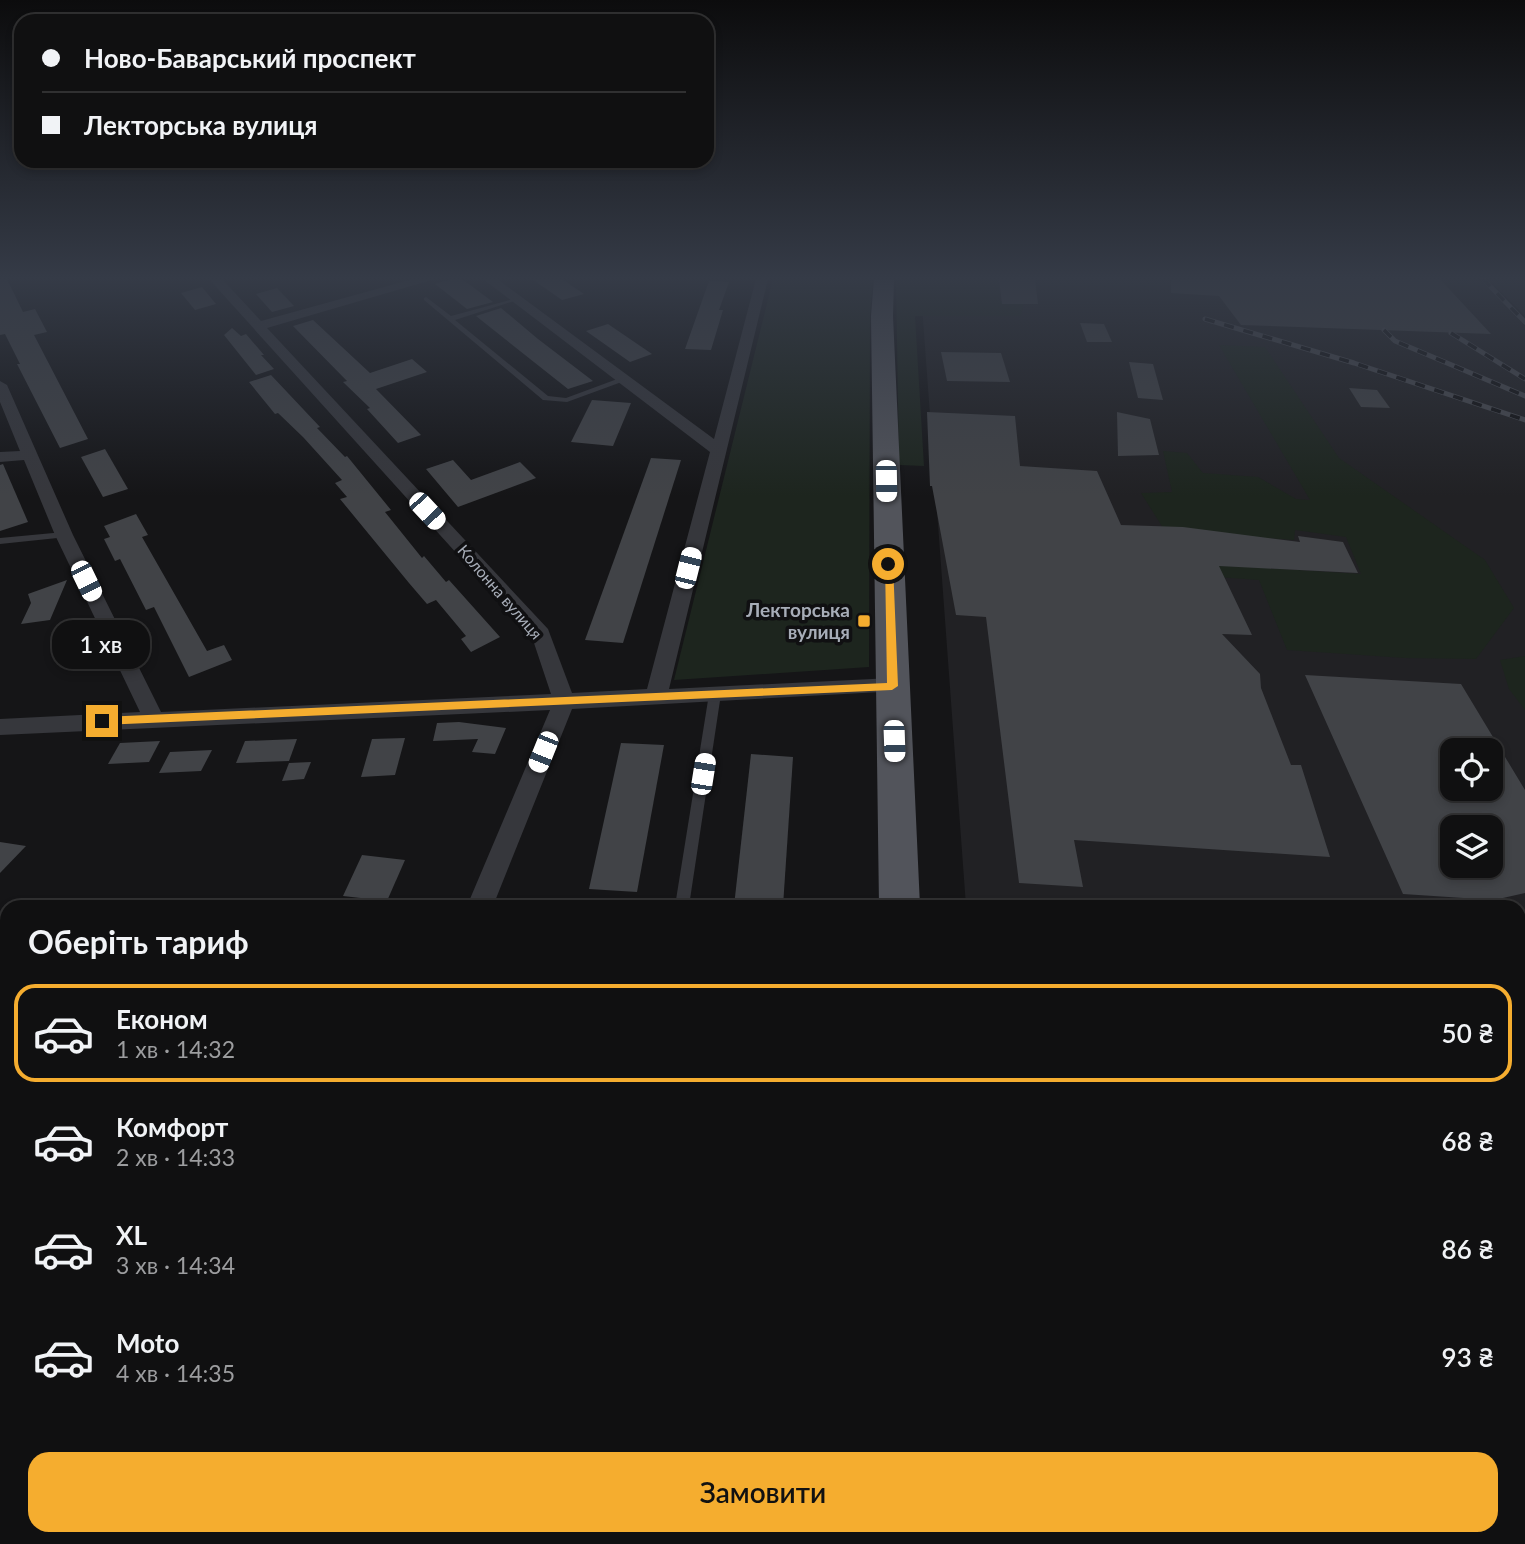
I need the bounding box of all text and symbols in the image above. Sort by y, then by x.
text: Ново-Баварський проспект [84,42,416,74]
text: Лекторська вулиця [84,109,317,141]
car [876,460,897,502]
car [405,488,450,534]
street label: Колонна вулиця [454,541,547,643]
car [673,545,704,591]
route start [872,548,904,580]
car [68,558,105,604]
place label: Лекторська вулиця [745,598,850,643]
marker: Лекторська вулиця [856,613,872,629]
callout: 1 хв [53,620,151,668]
text: 1 хв [80,630,122,658]
route end [86,705,118,737]
car [883,720,906,762]
car [526,729,561,775]
map controls [1440,738,1503,878]
button: locate [1440,738,1503,801]
car [690,752,717,796]
button: layers [1440,815,1503,878]
text: Оберіть тариф [28,922,249,961]
icon: car [32,1002,95,1065]
text: Економ [116,1003,208,1035]
text: 50 ₴ [1442,1017,1494,1049]
text: 1 хв · 14:32 [116,1035,235,1063]
icon: car [32,1110,95,1173]
text: Комфорт [116,1111,228,1143]
text: 68 ₴ [1442,1125,1494,1157]
text: 2 хв · 14:33 [116,1143,235,1171]
icon: car [32,1218,95,1281]
text: XL [116,1219,147,1251]
text: 86 ₴ [1442,1233,1494,1265]
text: 3 хв · 14:34 [116,1251,235,1279]
icon: car [32,1326,95,1389]
text: Moto [116,1327,179,1359]
text: 93 ₴ [1442,1341,1494,1373]
text: 4 хв · 14:35 [116,1359,235,1387]
button: Замовити [28,1452,1498,1532]

